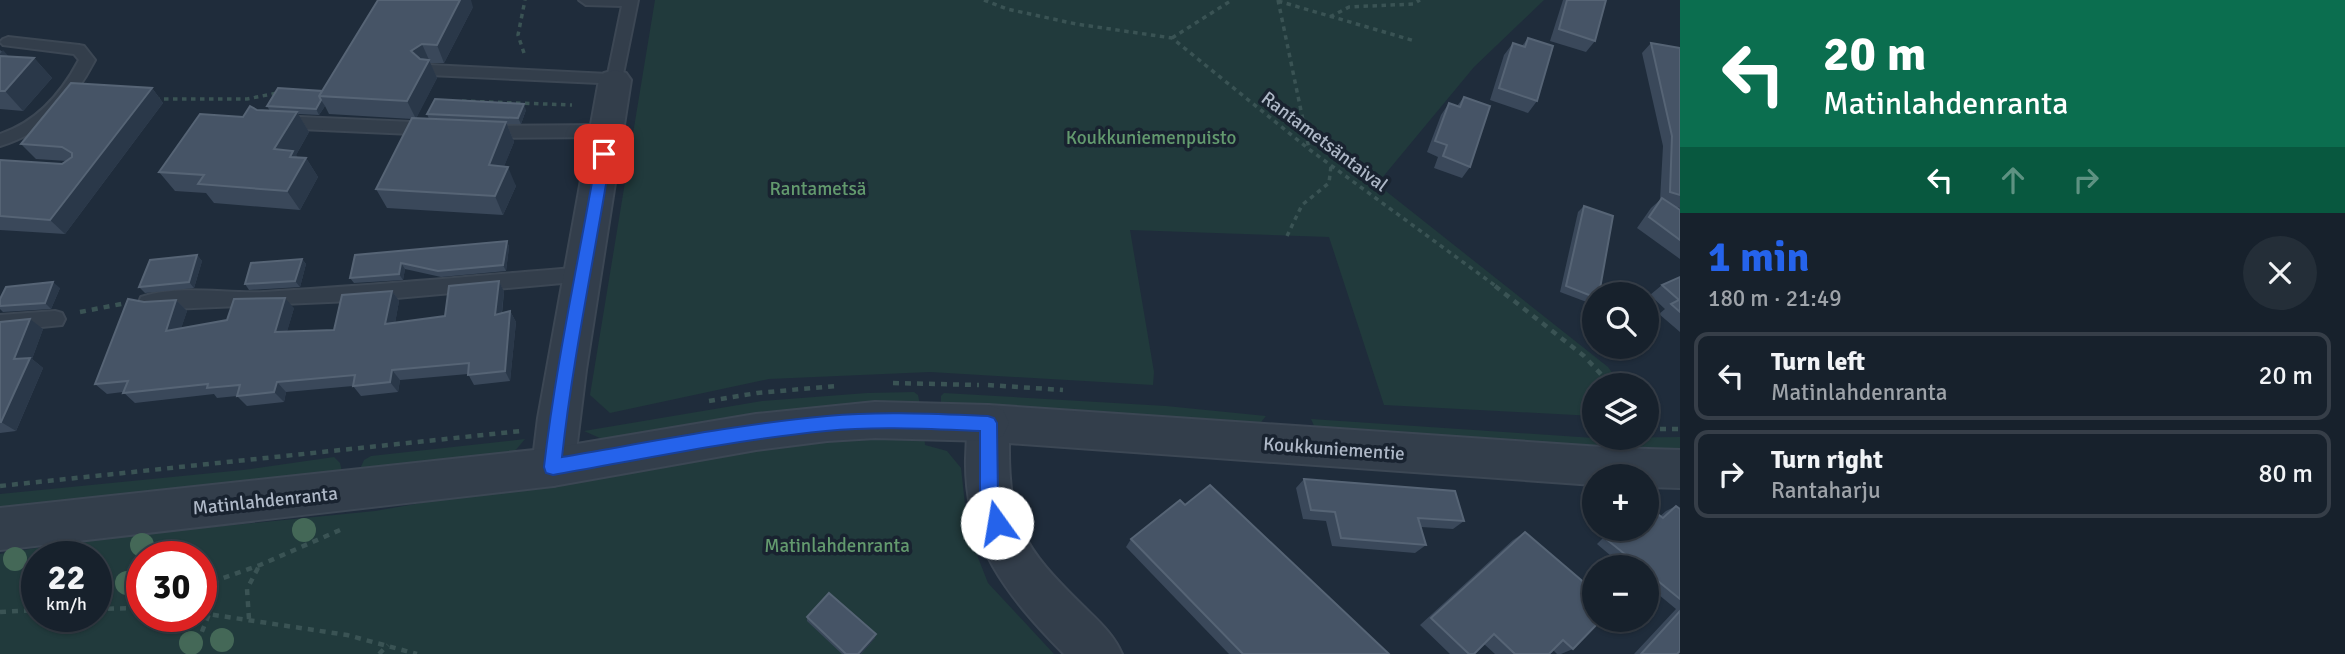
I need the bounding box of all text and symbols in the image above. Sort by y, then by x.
text: 20 m [1823,24,1926,84]
icon: left [1708,28,1799,119]
text: Matinlahdenranta [1823,84,2068,123]
street label: Rantametsäntaival [1256,86,1392,197]
pin [574,124,634,184]
park label: Koukkuniemenpuisto [1066,126,1236,150]
icon: arrive [585,135,623,173]
icon: left [1921,161,1959,199]
icon: ahead [1994,161,2032,199]
icon: right [2067,161,2105,199]
park label: Rantametsä [770,177,866,201]
text: 1 min [1708,232,1809,283]
button: close [2243,236,2317,310]
map controls [1582,282,1659,632]
button: search [1582,282,1659,359]
text: 180 m · 21:49 [1708,284,1842,313]
text: Turn left [1771,346,1865,378]
icon: left [1712,357,1750,395]
text: 20 m [2258,360,2313,392]
button: layers [1582,373,1659,450]
text: Matinlahdenranta [1771,378,1947,407]
street label: Koukkuniementie [1262,432,1406,466]
text: Turn right [1771,444,1883,476]
icon: right [1712,455,1750,493]
text: 80 m [2258,458,2313,490]
button: + [1582,464,1659,541]
text: Rantaharju [1771,476,1881,505]
street label: Matinlahdenranta [191,481,339,521]
position arrow [960,486,1034,560]
park label: Matinlahdenranta [764,534,910,558]
speed limit sign: 30 [126,541,217,632]
button: − [1582,555,1659,632]
text: 22 [48,556,85,599]
text: km/h [46,593,87,615]

